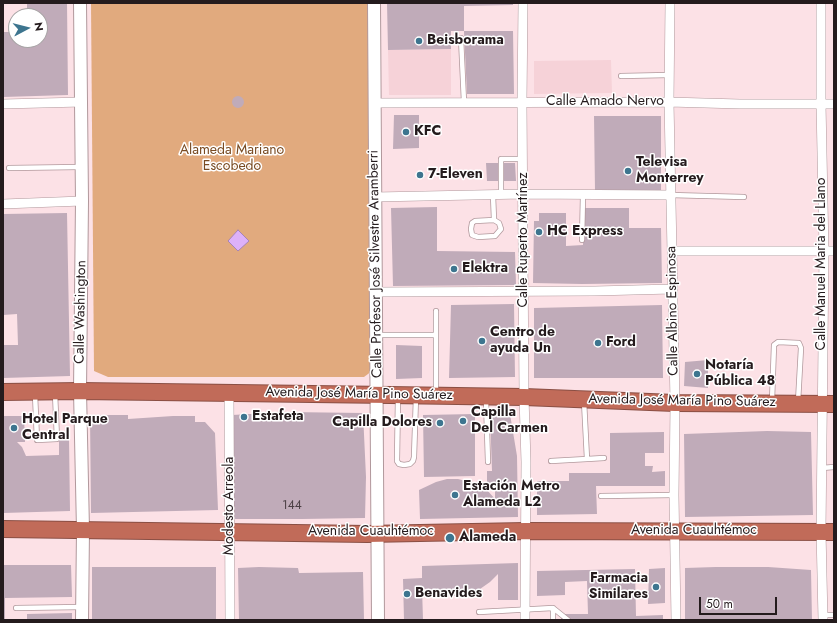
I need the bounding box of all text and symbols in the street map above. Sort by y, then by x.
north arrow [8,8,48,48]
text: N [30,21,47,32]
place label: Beisborama [427,33,504,49]
marker: Beisborama [414,36,424,46]
street label: Calle Amado Nervo [546,94,664,110]
place label: KFC [414,124,441,140]
marker: KFC [401,127,411,137]
park label: Alameda Mariano Escobedo [180,143,284,176]
street label: Calle Profesor José Silvestre Aramberri [366,150,386,378]
place label: Televisa Monterrey [636,155,704,188]
marker: Televisa Monterrey [623,166,633,176]
place label: 7-Eleven [428,167,483,183]
marker: 7-Eleven [415,170,425,180]
street label: Calle Ruperto Martínez [516,172,532,308]
street label: Calle Manuel Maria del Llano [814,178,830,350]
place label: HC Express [547,224,623,240]
marker: HC Express [534,227,544,237]
street label: Calle Albino Espinosa [663,246,683,376]
street label: Calle Washington [72,260,90,364]
place label: Elektra [462,261,508,277]
marker: Elektra [449,264,459,274]
place label: Centro de ayuda Un [490,325,555,358]
place label: Ford [606,335,636,351]
marker: Centro de ayuda Un [477,336,487,346]
marker: Ford [593,338,603,348]
place label: Notaría Pública 48 [705,358,775,390]
marker: Notaría Pública 48 [692,369,702,379]
street label: Avenida José María Pino Suárez [265,384,453,404]
street label: Avenida José María Pino Suárez [588,391,776,411]
place label: Capilla Del Carmen [471,405,548,438]
place label: Estafeta [252,409,304,425]
place label: Hotel Parque Central [22,412,108,444]
marker: Estafeta [239,412,249,422]
place label: Capilla Dolores [332,415,432,431]
marker: Capilla Del Carmen [458,416,468,426]
marker: Capilla Dolores [435,418,445,428]
marker: Hotel Parque Central [9,423,19,433]
street label: Modesto Arreola [222,457,238,555]
place label: Estación Metro Alameda L2 [463,479,560,512]
marker: Estación Metro Alameda L2 [450,490,460,500]
house number: 144 [282,499,302,513]
street label: Avenida Cuauhtémoc [631,523,757,539]
street label: Avenida Cuauhtémoc [308,524,434,540]
place label: Alameda [459,530,516,546]
marker: Alameda [444,532,456,544]
place label: Farmacia Similares [589,571,648,604]
marker: Farmacia Similares [651,582,661,592]
place label: Benavides [415,586,482,602]
marker: Benavides [402,589,412,599]
scale bar [701,589,779,615]
text: 50 m [706,595,733,613]

